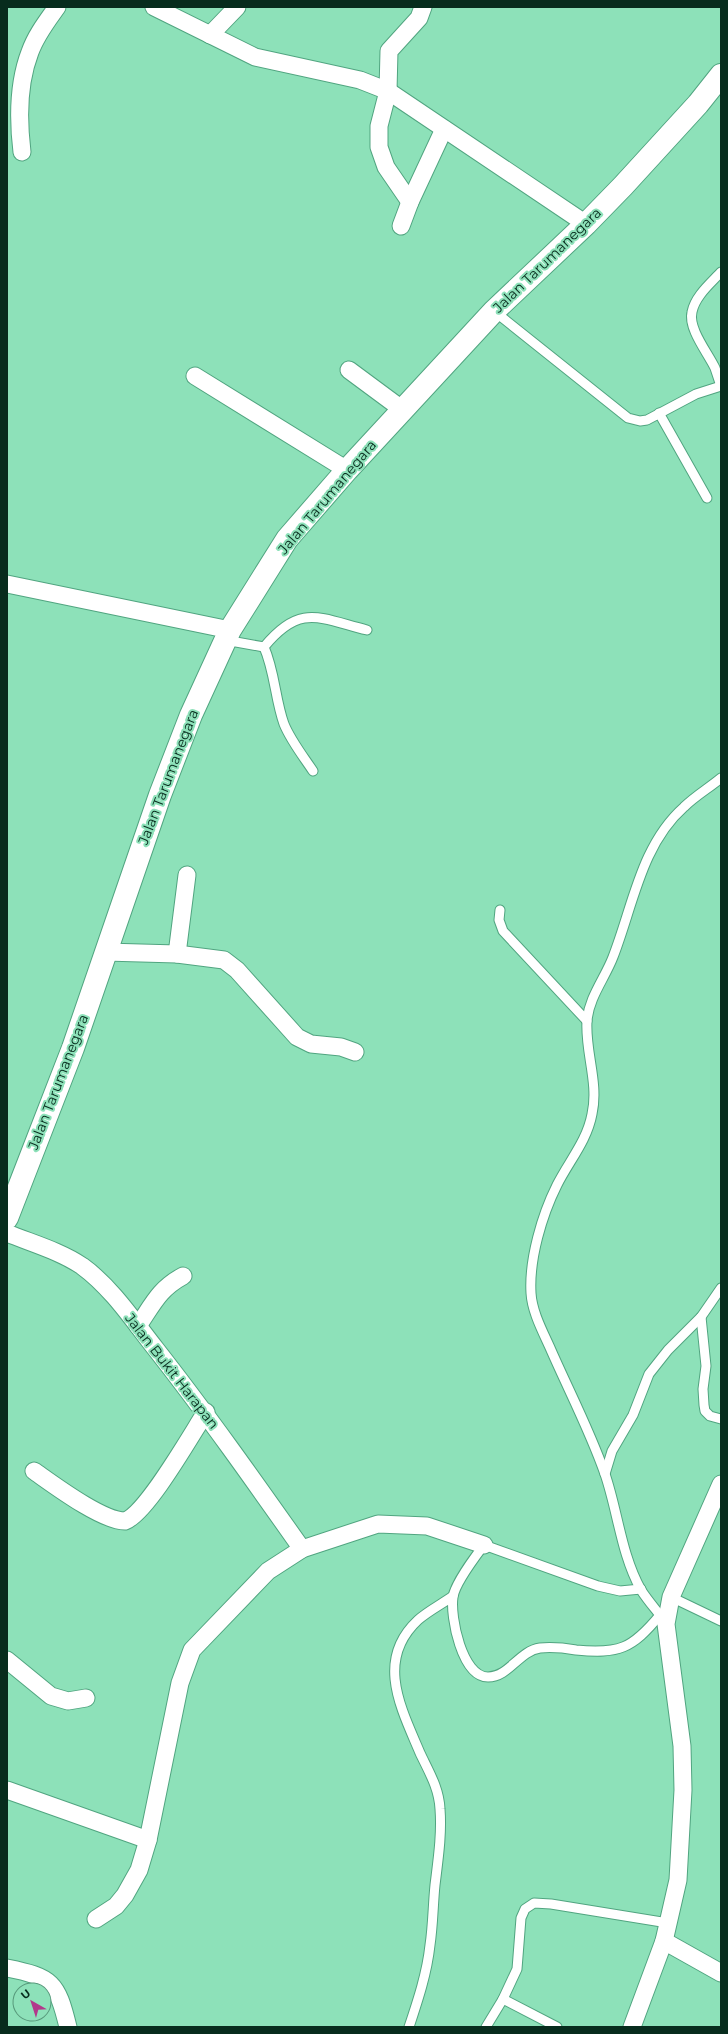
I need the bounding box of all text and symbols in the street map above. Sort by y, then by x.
street label: Jalan Tarumanegara [488,204,605,317]
street label: Jalan Tarumanegara [273,436,380,559]
street label: Jalan Tarumanegara [134,707,202,848]
street label: Jalan Tarumanegara [24,1012,92,1153]
street label: Jalan Bukit Harapan [121,1309,223,1432]
north arrow [12,1982,52,2022]
text: U [18,1986,33,2002]

